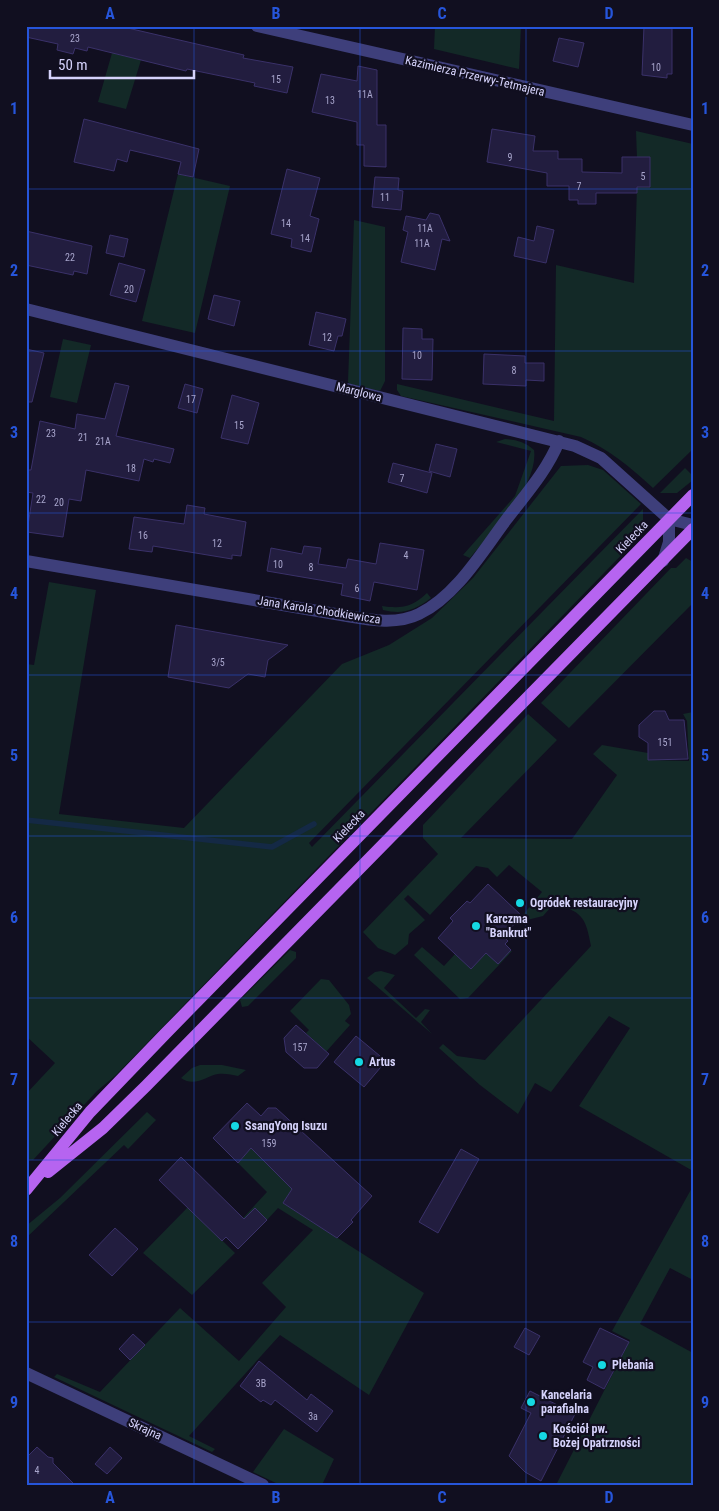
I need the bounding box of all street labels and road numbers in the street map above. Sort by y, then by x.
street label: Kazimierza Przerwy-Tetmajera [404,53,546,99]
street label: Marglowa [335,380,384,404]
street label: Kielecka [613,518,651,556]
street label: Jana Karola Chodkiewicza [256,593,382,627]
street label: Kielecka [330,807,368,845]
street label: Kielecka [49,1099,85,1139]
street label: Skrajna [126,1415,164,1443]

